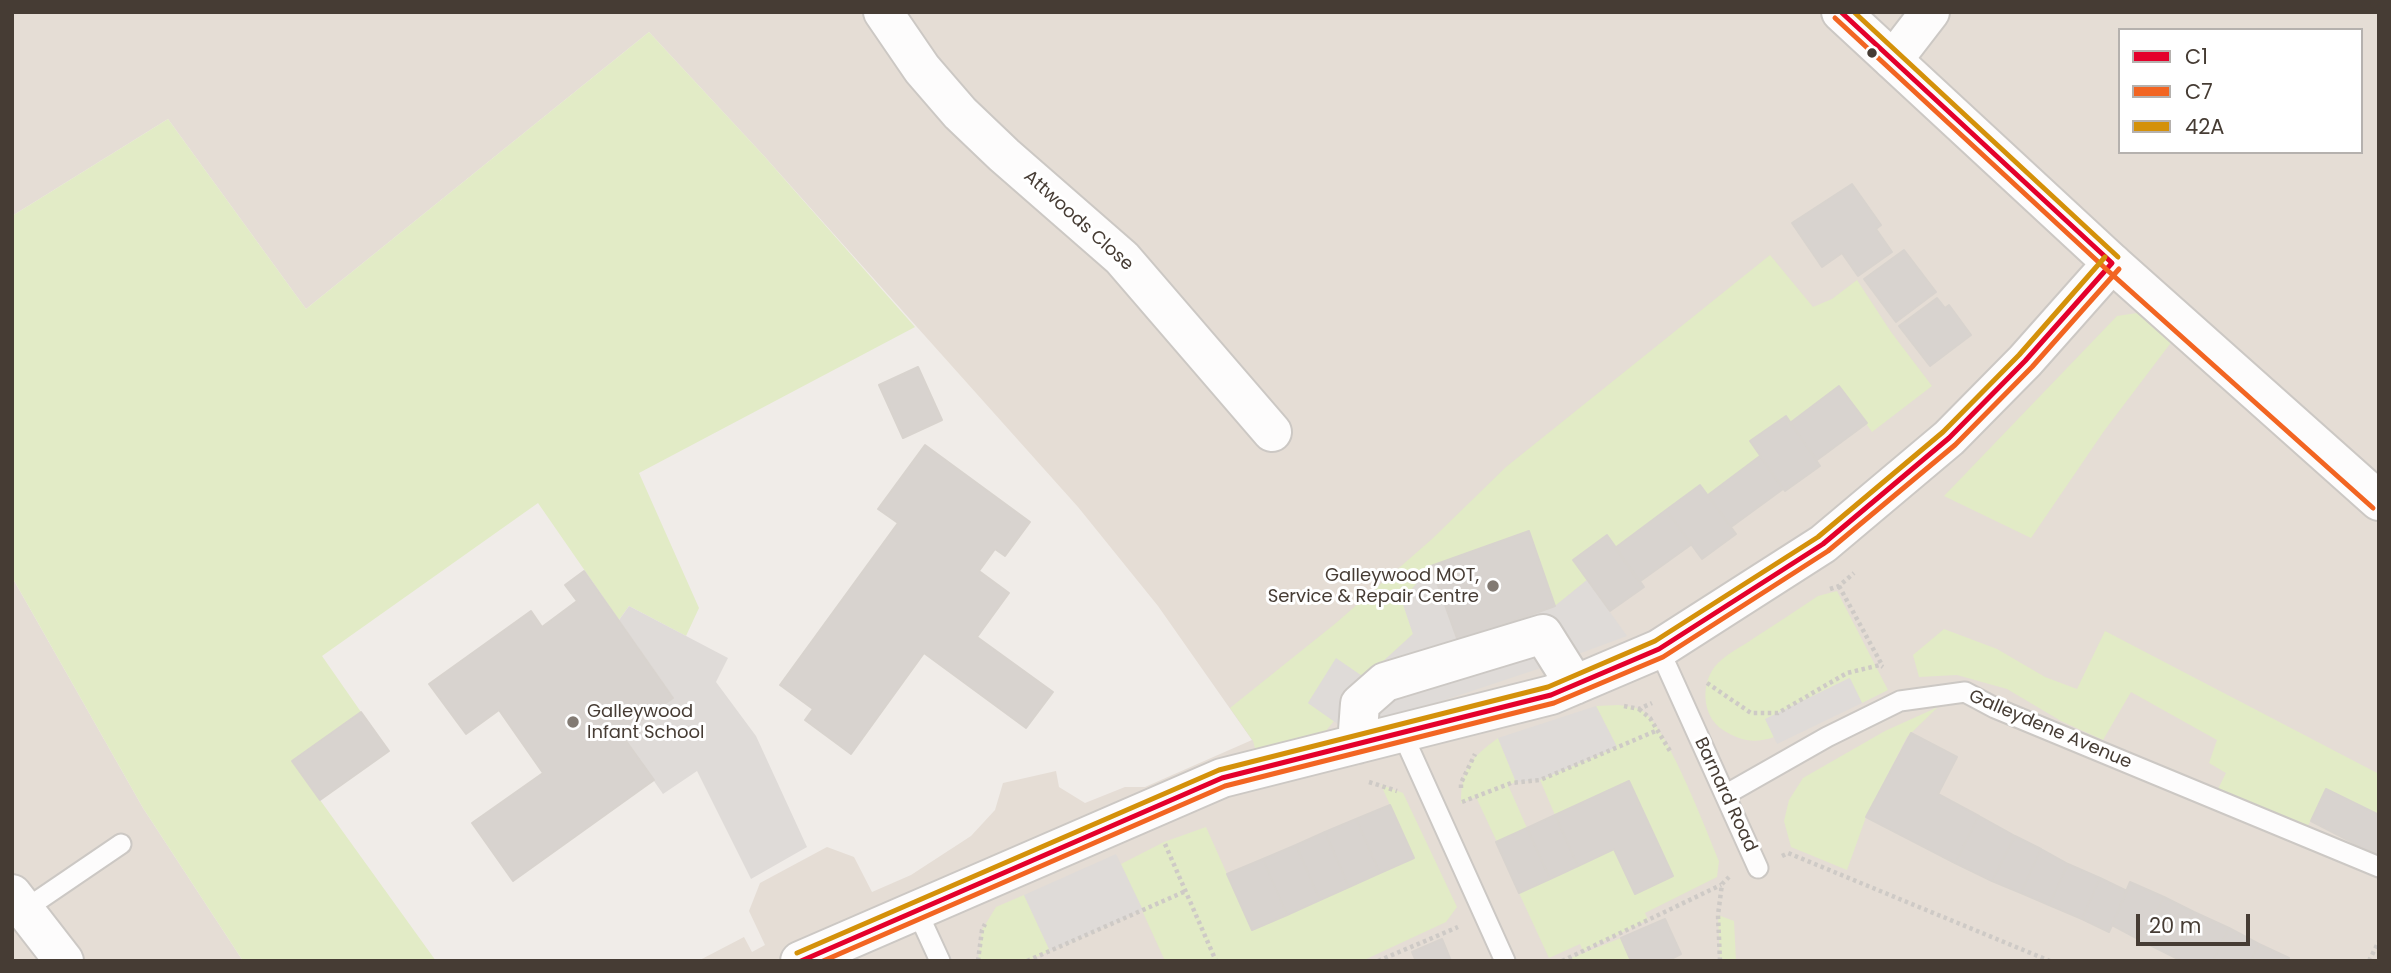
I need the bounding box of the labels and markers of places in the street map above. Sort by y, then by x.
unlabelled marker [1865,46,1879,60]
place label: Galleywood MOT, Service & Repair Centre [1268,565,1479,608]
marker: Galleywood MOT, Service & Repair Centre [1485,578,1501,594]
place label: Galleywood Infant School [587,701,704,744]
marker: Galleywood Infant School [565,714,581,730]

